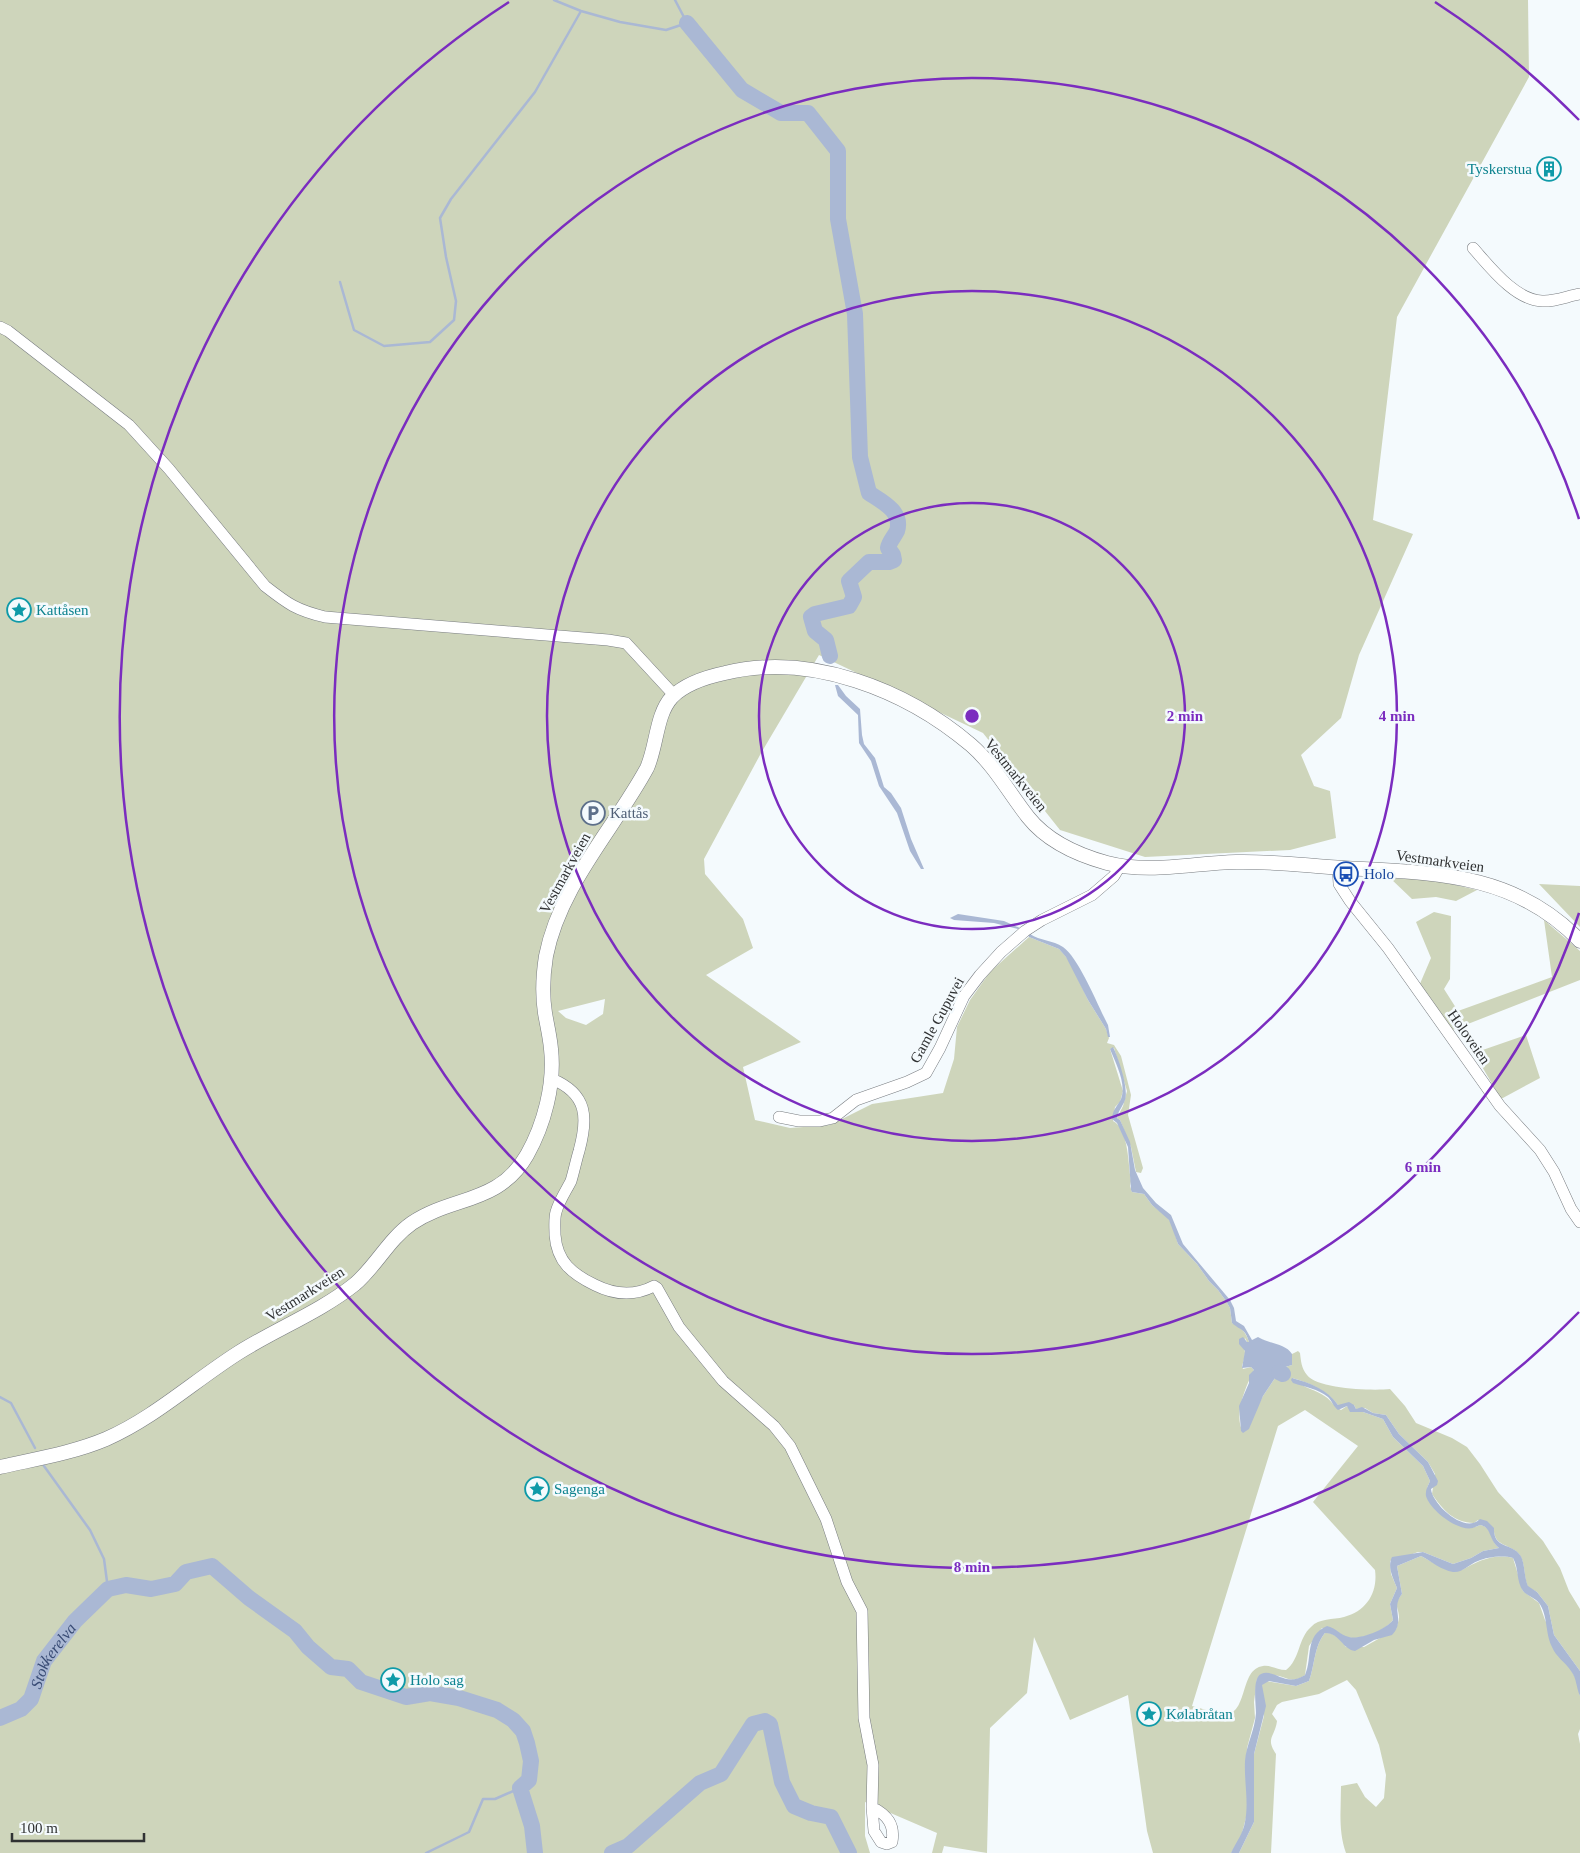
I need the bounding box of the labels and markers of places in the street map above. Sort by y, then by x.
building icon: Tyskerstua [1536,156,1562,182]
place label: Tyskerstua [1467,161,1532,177]
place icon: Kattåsen [6,597,32,623]
place label: Kattåsen [36,602,89,618]
centre of rings [963,707,981,725]
parking icon: Kattås [580,800,606,826]
place label: Kattås [610,805,648,821]
bus stop icon: Holo [1333,861,1359,887]
place label: Holo [1364,866,1394,882]
place icon: Sagenga [524,1476,550,1502]
place label: Sagenga [554,1481,605,1497]
place icon: Holo sag [380,1667,406,1693]
place label: Holo sag [410,1672,464,1688]
place icon: Kølabråtan [1136,1701,1162,1727]
place label: Kølabråtan [1166,1706,1233,1722]

